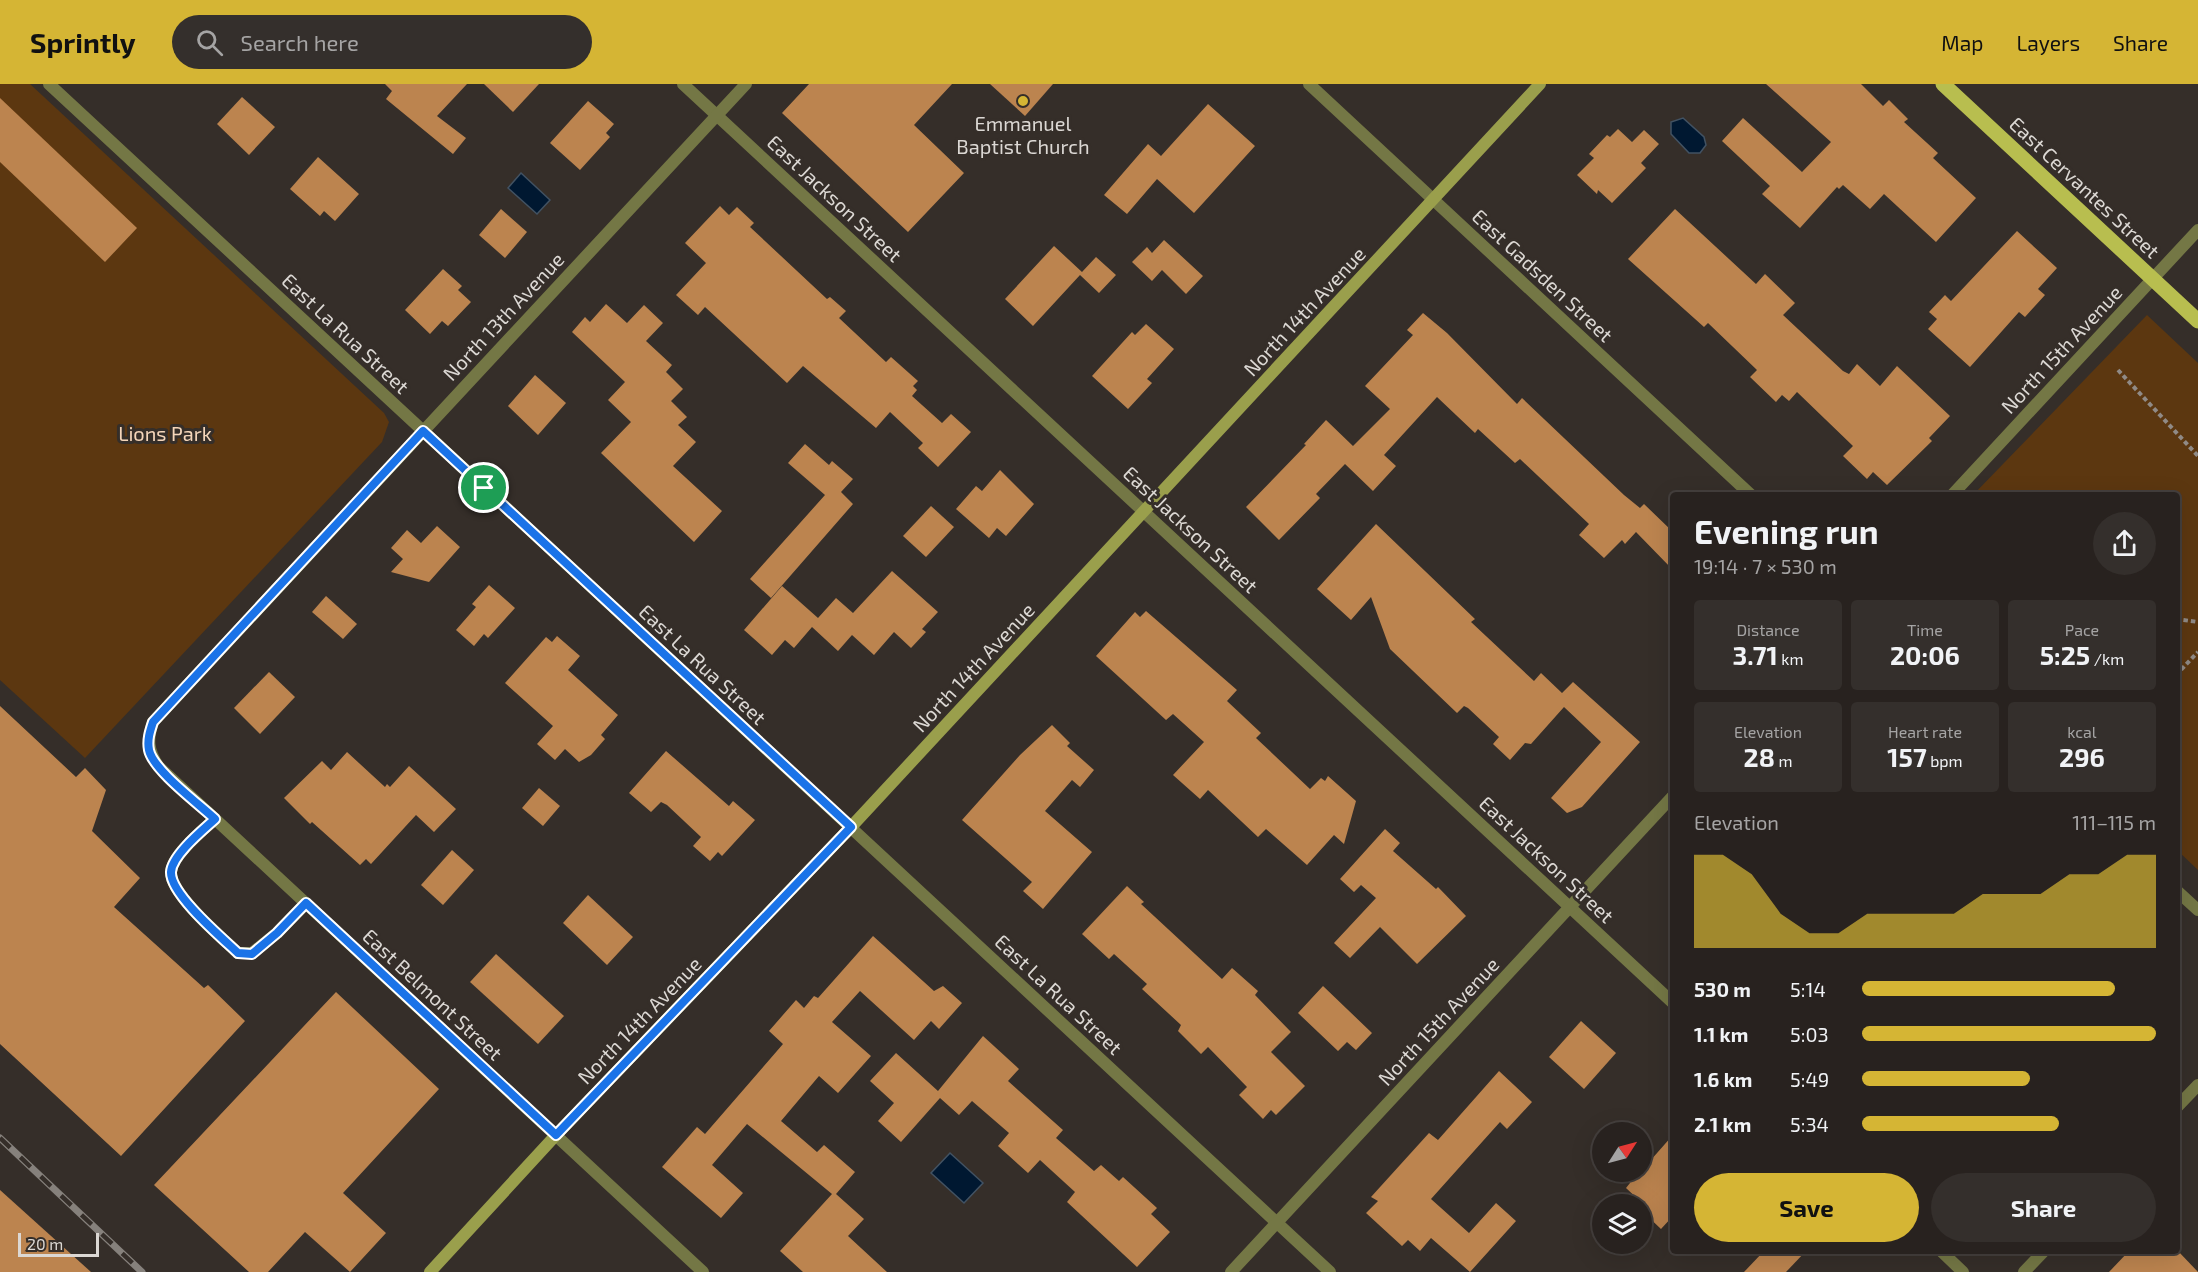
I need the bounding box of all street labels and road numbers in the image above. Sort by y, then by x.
street label: East Cervantes Street [2005,111,2165,263]
street label: East Jackson Street [763,130,907,267]
street label: East Gadsden Street [1468,204,1619,347]
street label: North 14th Avenue [1238,241,1370,381]
street label: North 13th Avenue [437,247,569,385]
street label: East La Rua Street [278,268,415,398]
street label: North 15th Avenue [1996,280,2126,418]
street label: East Jackson Street [1119,461,1263,598]
street label: North 14th Avenue [907,597,1039,737]
street label: East La Rua Street [635,599,772,729]
street label: East Jackson Street [1475,791,1619,928]
street label: East Belmont Street [358,923,508,1065]
street label: East La Rua Street [991,929,1128,1059]
street label: North 14th Avenue [572,951,706,1089]
street label: North 15th Avenue [1373,952,1503,1090]

